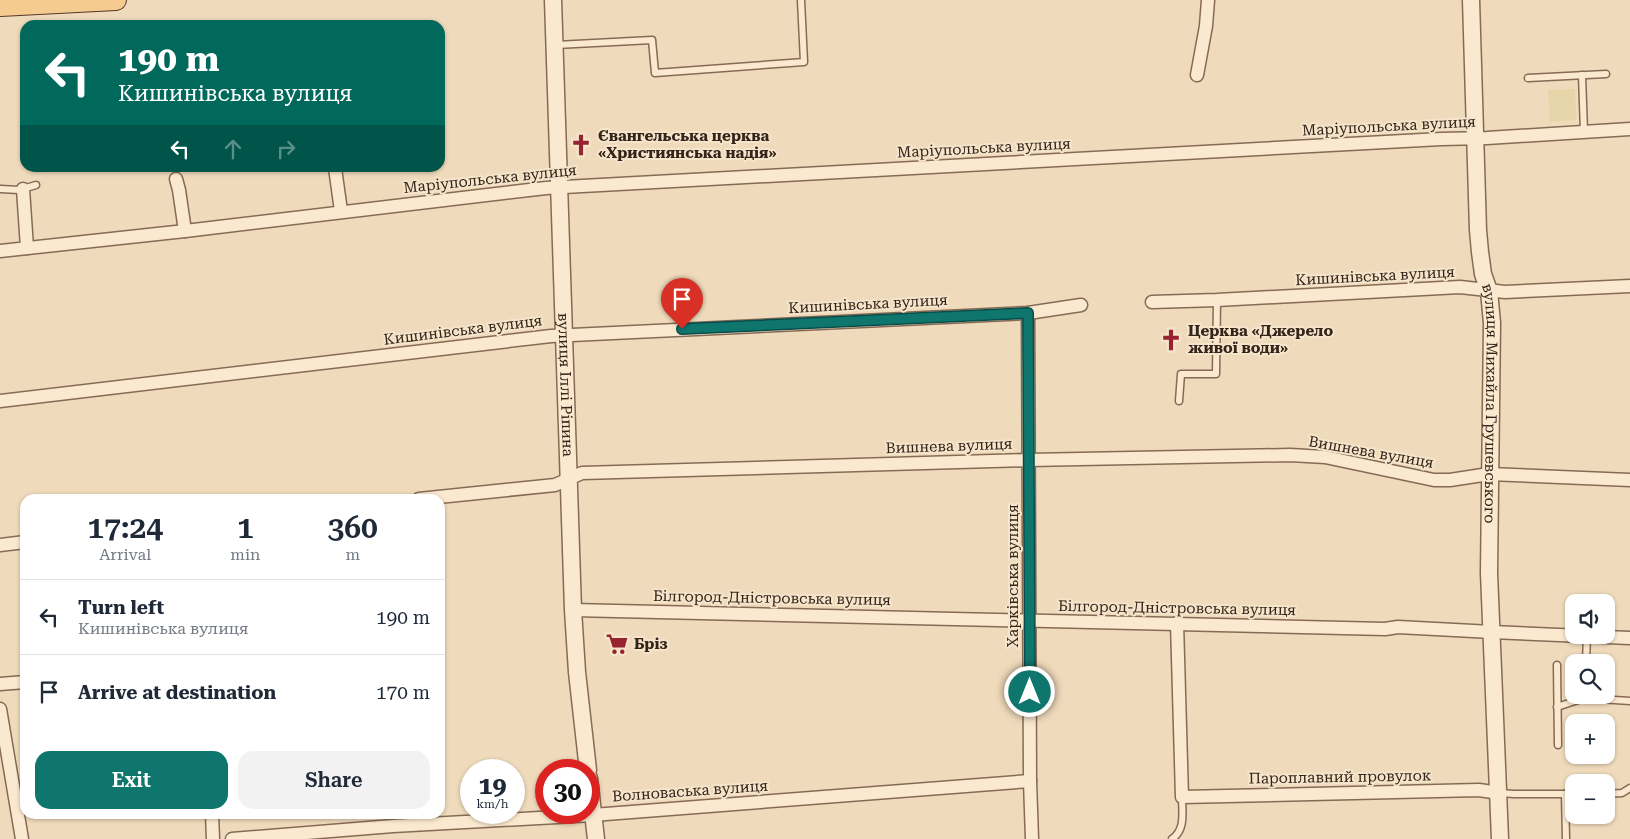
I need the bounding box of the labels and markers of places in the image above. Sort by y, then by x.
place label: Євангельська церква «Християнська надія» [598,127,777,162]
church icon: Євангельська церква «Християнська надія» [568,132,594,158]
pin [661,278,703,329]
place label: Церква «Джерело живої води» [1188,322,1333,357]
church icon: Церква «Джерело живої води» [1158,327,1184,353]
supermarket icon: Бріз [604,631,630,657]
place label: Бріз [634,635,668,653]

